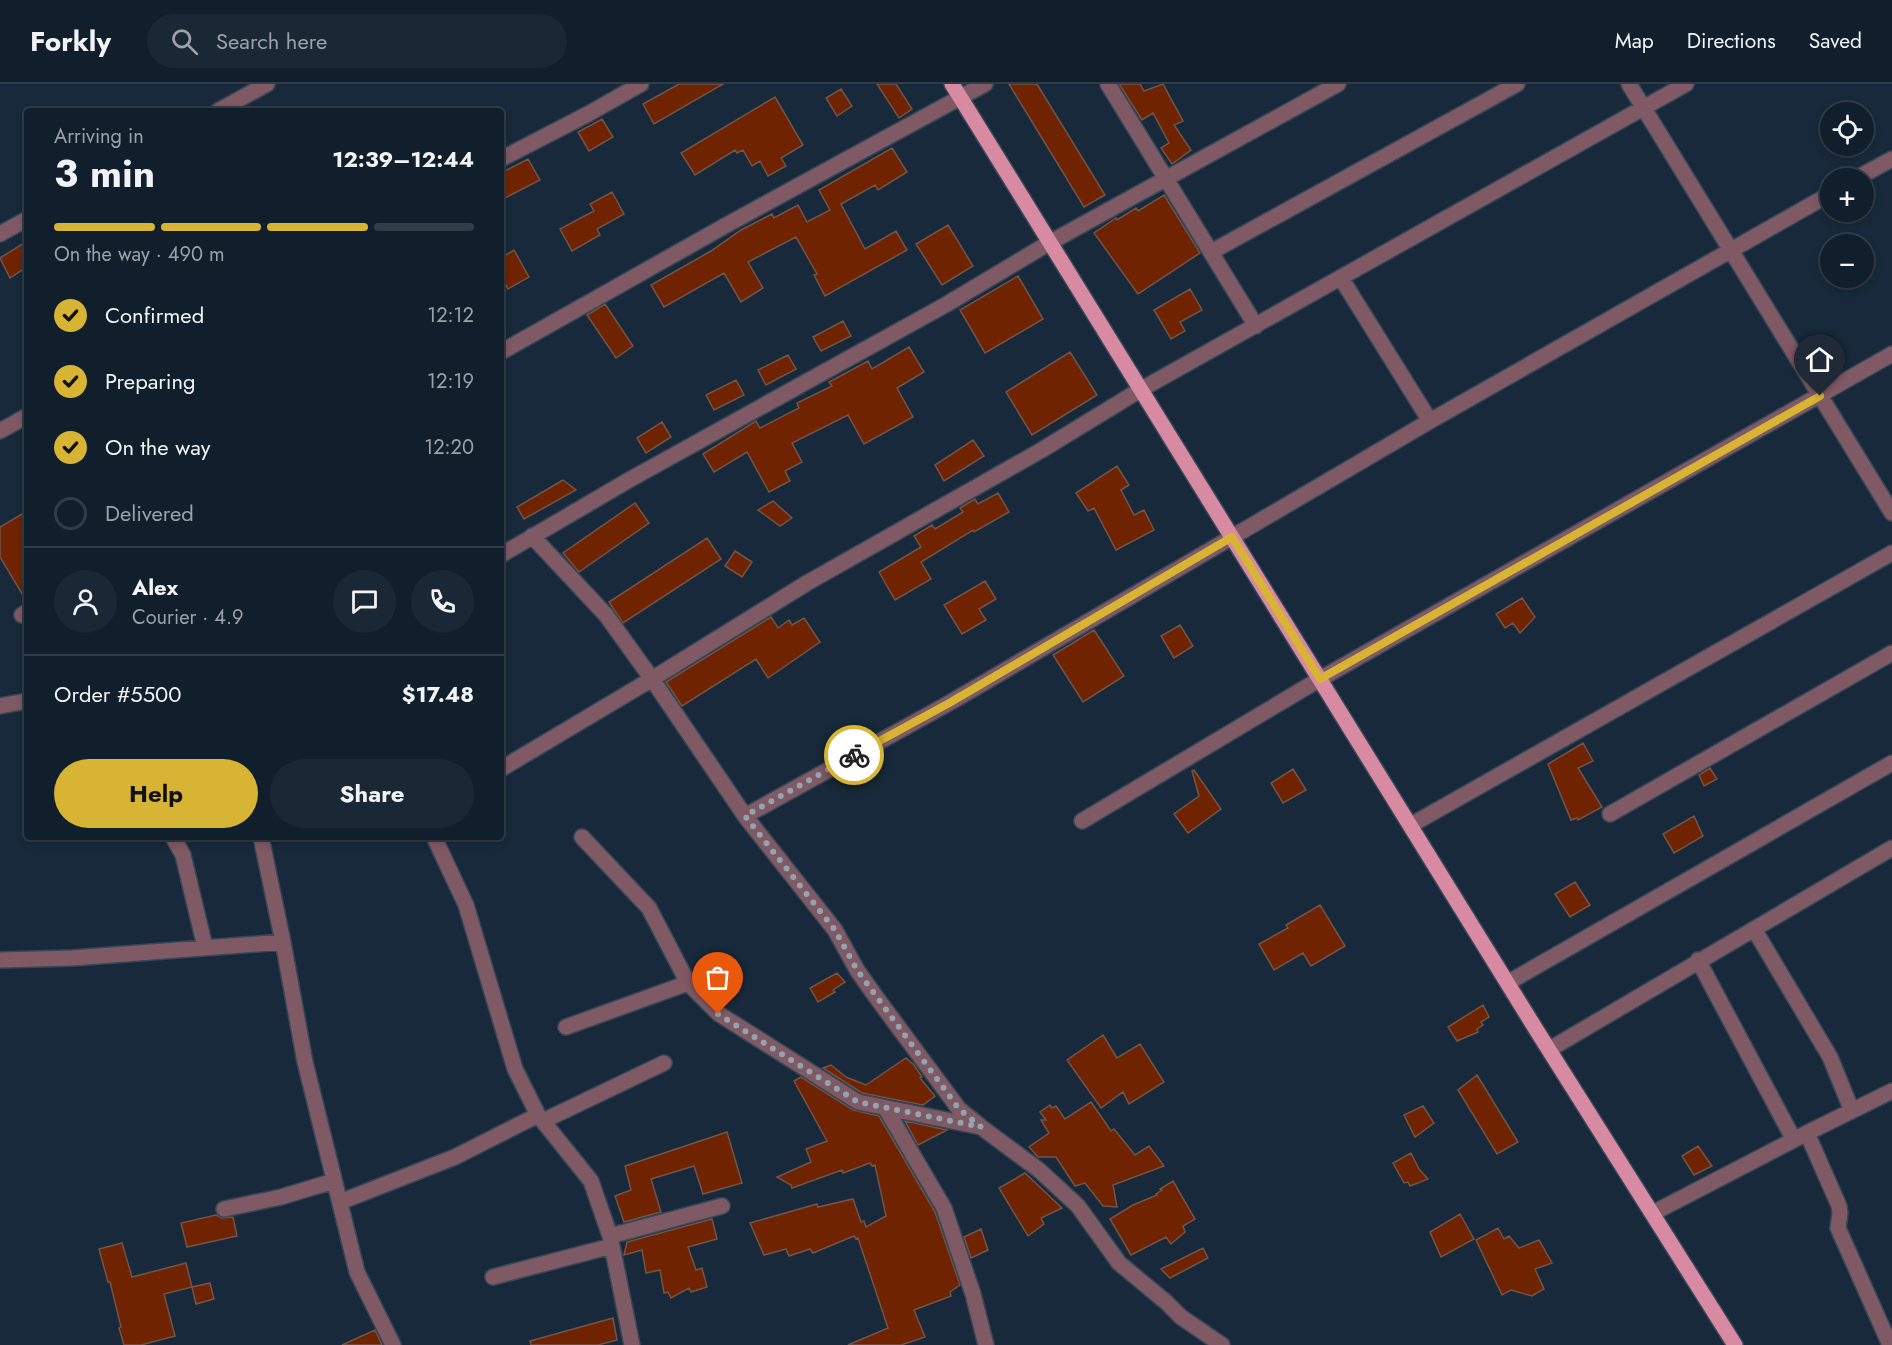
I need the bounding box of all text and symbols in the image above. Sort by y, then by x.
search box [147,14,567,68]
text: Forkly [30,21,111,62]
icon: search [168,25,201,58]
text: Search here [216,25,327,57]
text: Map [1615,26,1654,56]
text: Directions [1687,26,1776,56]
text: Saved [1809,26,1862,56]
map controls [1820,102,1874,288]
button: locate [1820,102,1874,156]
text: Arriving in [54,122,144,151]
text: 12:39–12:44 [332,143,474,175]
text: 3 min [54,145,155,202]
button: + [1820,168,1874,222]
button: − [1820,234,1874,288]
text: On the way · 490 m [54,240,225,269]
icon: check [54,299,87,332]
text: Confirmed [105,299,204,331]
text: 12:12 [427,301,474,330]
pin [1794,334,1845,396]
icon: home [1803,343,1836,376]
icon: check [54,365,87,398]
text: Preparing [105,365,196,397]
text: 12:19 [427,367,474,396]
icon: check [54,431,87,464]
text: On the way [105,431,210,463]
text: 12:20 [424,433,474,462]
text: Delivered [105,497,194,529]
button: person [54,570,117,633]
button: chat [333,570,396,633]
button: phone [411,570,474,633]
text: Alex [132,571,178,603]
text: Courier · 4.9 [132,603,244,632]
text: Order #5500 [54,678,181,710]
text: $17.48 [402,678,474,710]
courier [824,725,884,785]
icon: bike [838,739,871,772]
button: Help [54,759,258,828]
button: Share [270,759,474,828]
pin [692,952,743,1014]
icon: bag [701,961,734,994]

